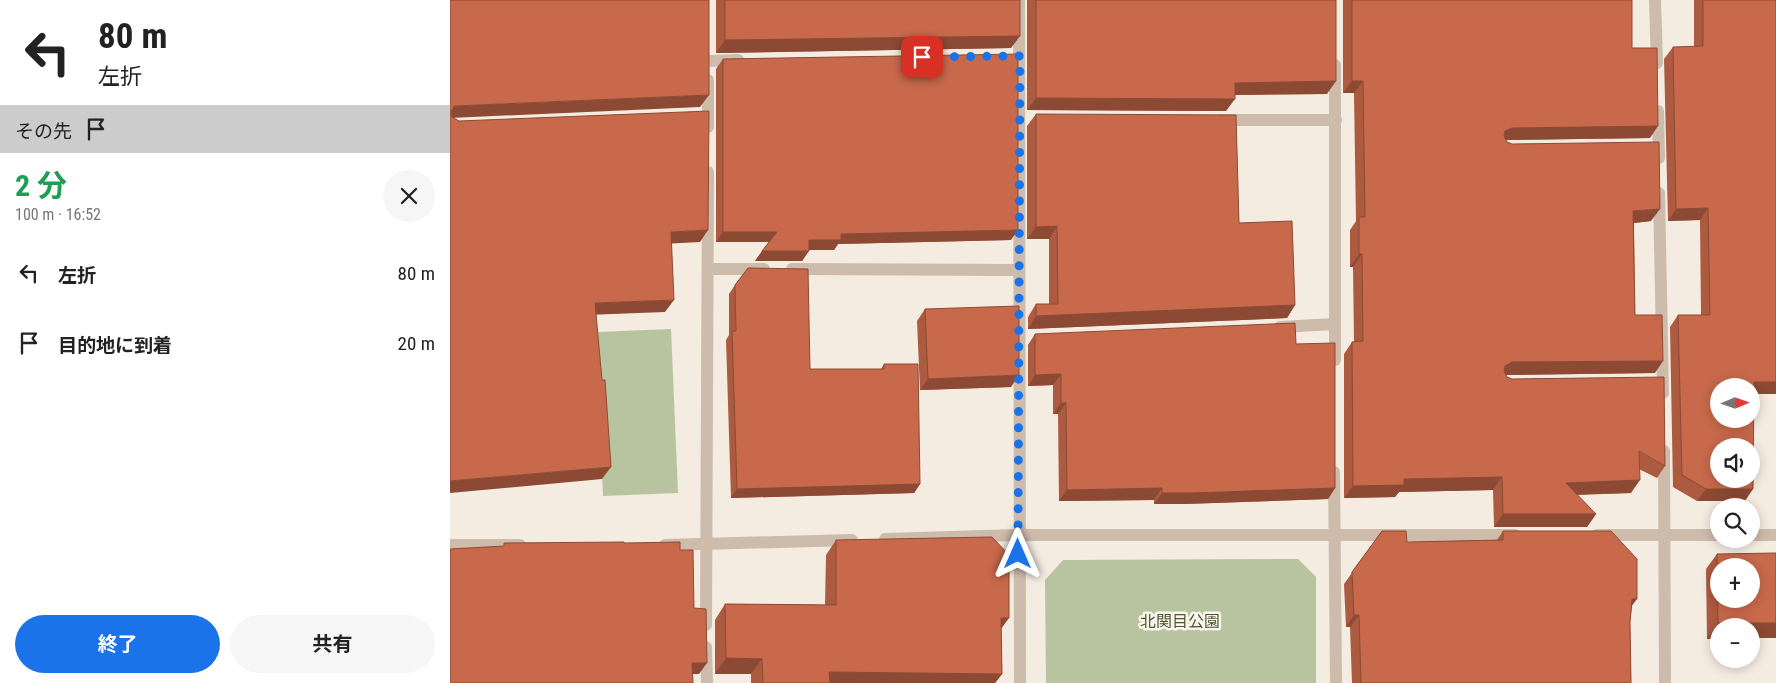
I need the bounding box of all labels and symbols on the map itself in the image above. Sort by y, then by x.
pin [901,36,943,78]
north arrow [1710,378,1760,428]
position arrow [991,527,1043,579]
park label: 北関目公園 [1140,612,1220,631]

